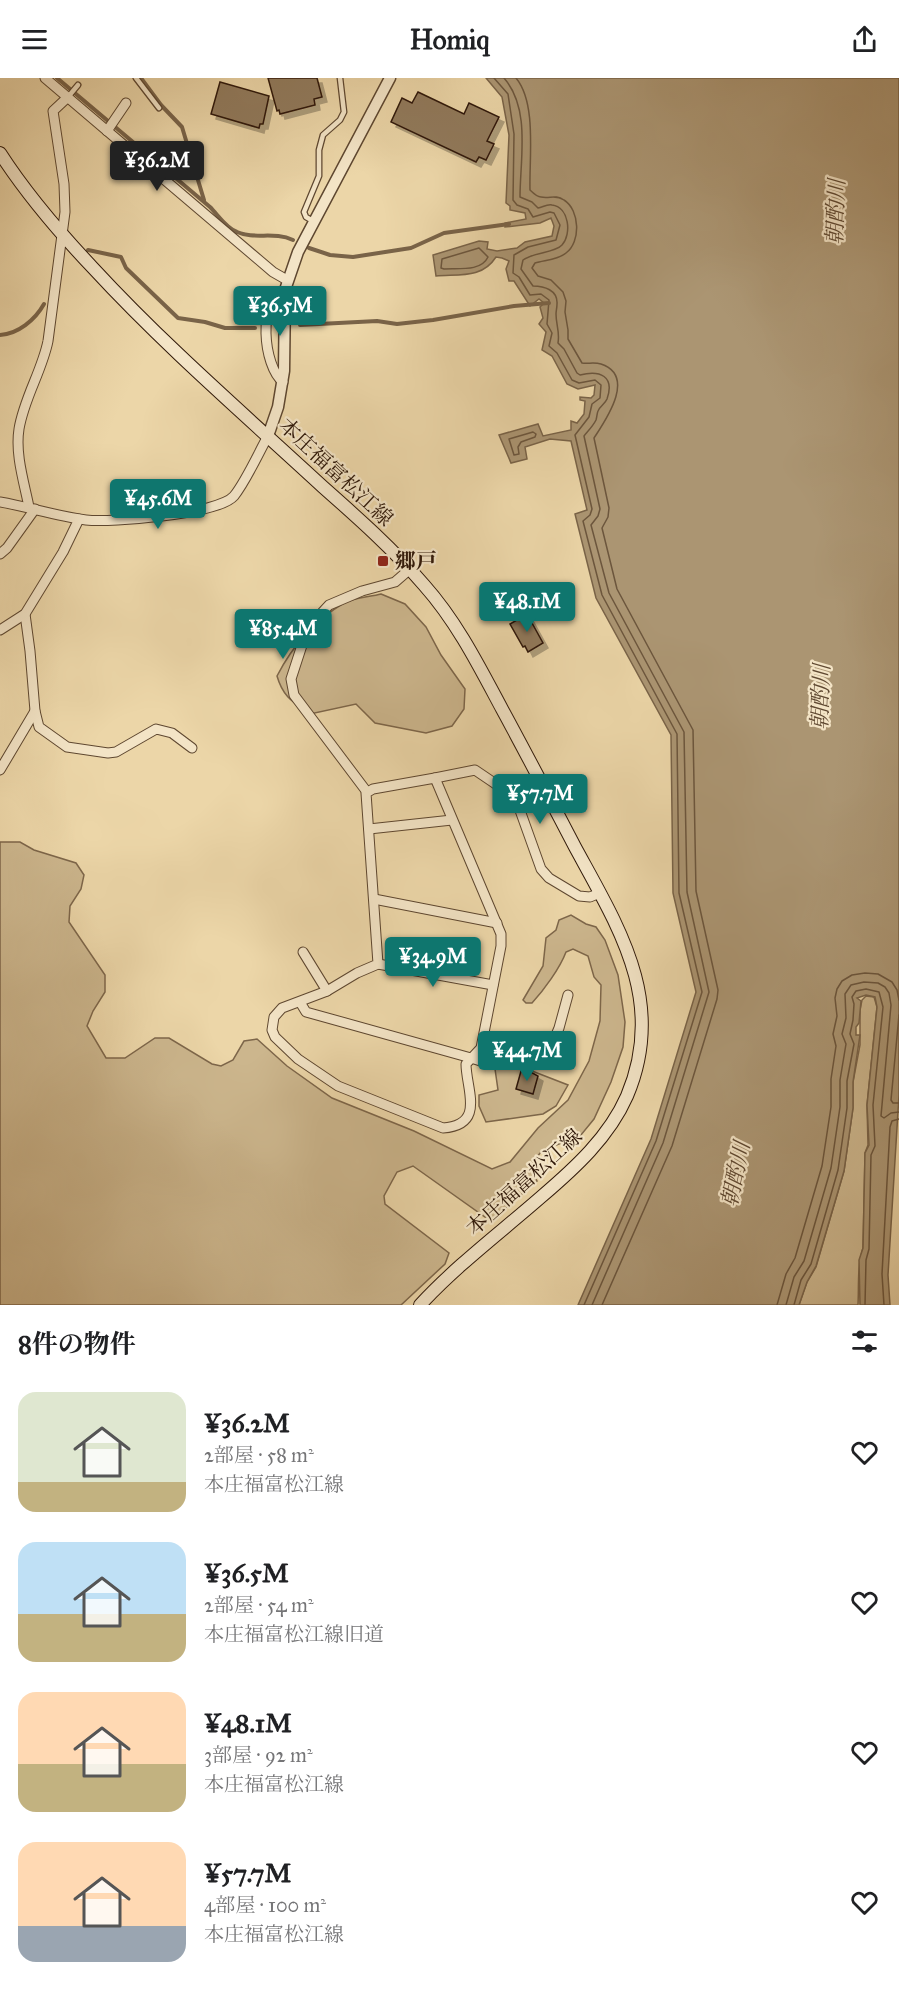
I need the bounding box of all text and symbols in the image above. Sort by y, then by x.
icon: menu [18,23,51,56]
text: Homiq [410,23,489,56]
icon: share [848,23,881,56]
pin: ¥36.2M [108,141,206,192]
text: ¥36.2M [124,148,190,172]
water label: 朝酌川 [821,177,850,245]
pin: ¥36.5M [231,286,329,337]
text: ¥36.5M [247,293,313,317]
street label: 本庄福富松江線 [273,412,399,532]
pin: ¥45.6M [109,479,207,530]
text: ¥45.6M [124,486,192,510]
place label: 郷戸 [395,548,437,574]
marker: 郷戸 [376,554,390,568]
pin: ¥48.1M [478,582,576,633]
text: ¥48.1M [493,589,561,613]
pin: ¥85.4M [234,609,332,660]
text: ¥85.4M [249,616,317,640]
water label: 朝酌川 [806,662,835,730]
pin: ¥57.7M [491,774,589,825]
text: ¥57.7M [506,781,574,805]
pin: ¥34.9M [384,937,482,988]
text: ¥34.9M [399,944,467,968]
pin: ¥44.7M [478,1031,576,1082]
text: ¥44.7M [492,1038,562,1062]
street label: 本庄福富松江線 [461,1123,587,1241]
water label: 朝酌川 [715,1137,756,1209]
icon: filters [848,1325,881,1358]
text: 8件の物件 [18,1328,136,1360]
text: ¥36.2M [204,1407,290,1439]
icon: home [66,1416,138,1488]
icon: heart [848,1436,881,1469]
text: 2部屋 · 58 m² [204,1443,314,1467]
text: 本庄福富松江線 [204,1472,344,1496]
text: ¥36.5M [204,1557,289,1589]
icon: home [66,1566,138,1638]
icon: heart [848,1586,881,1619]
text: 2部屋 · 54 m² [204,1593,314,1617]
text: 本庄福富松江線旧道 [204,1622,384,1646]
text: ¥48.1M [204,1707,292,1739]
icon: home [66,1716,138,1788]
icon: heart [848,1736,881,1769]
text: 3部屋 · 92 m² [204,1743,313,1767]
text: 本庄福富松江線 [204,1772,344,1796]
text: ¥57.7M [204,1857,291,1889]
icon: home [66,1866,138,1938]
icon: heart [848,1886,881,1919]
text: 4部屋 · 100 m² [204,1893,326,1917]
text: 本庄福富松江線 [204,1922,344,1946]

